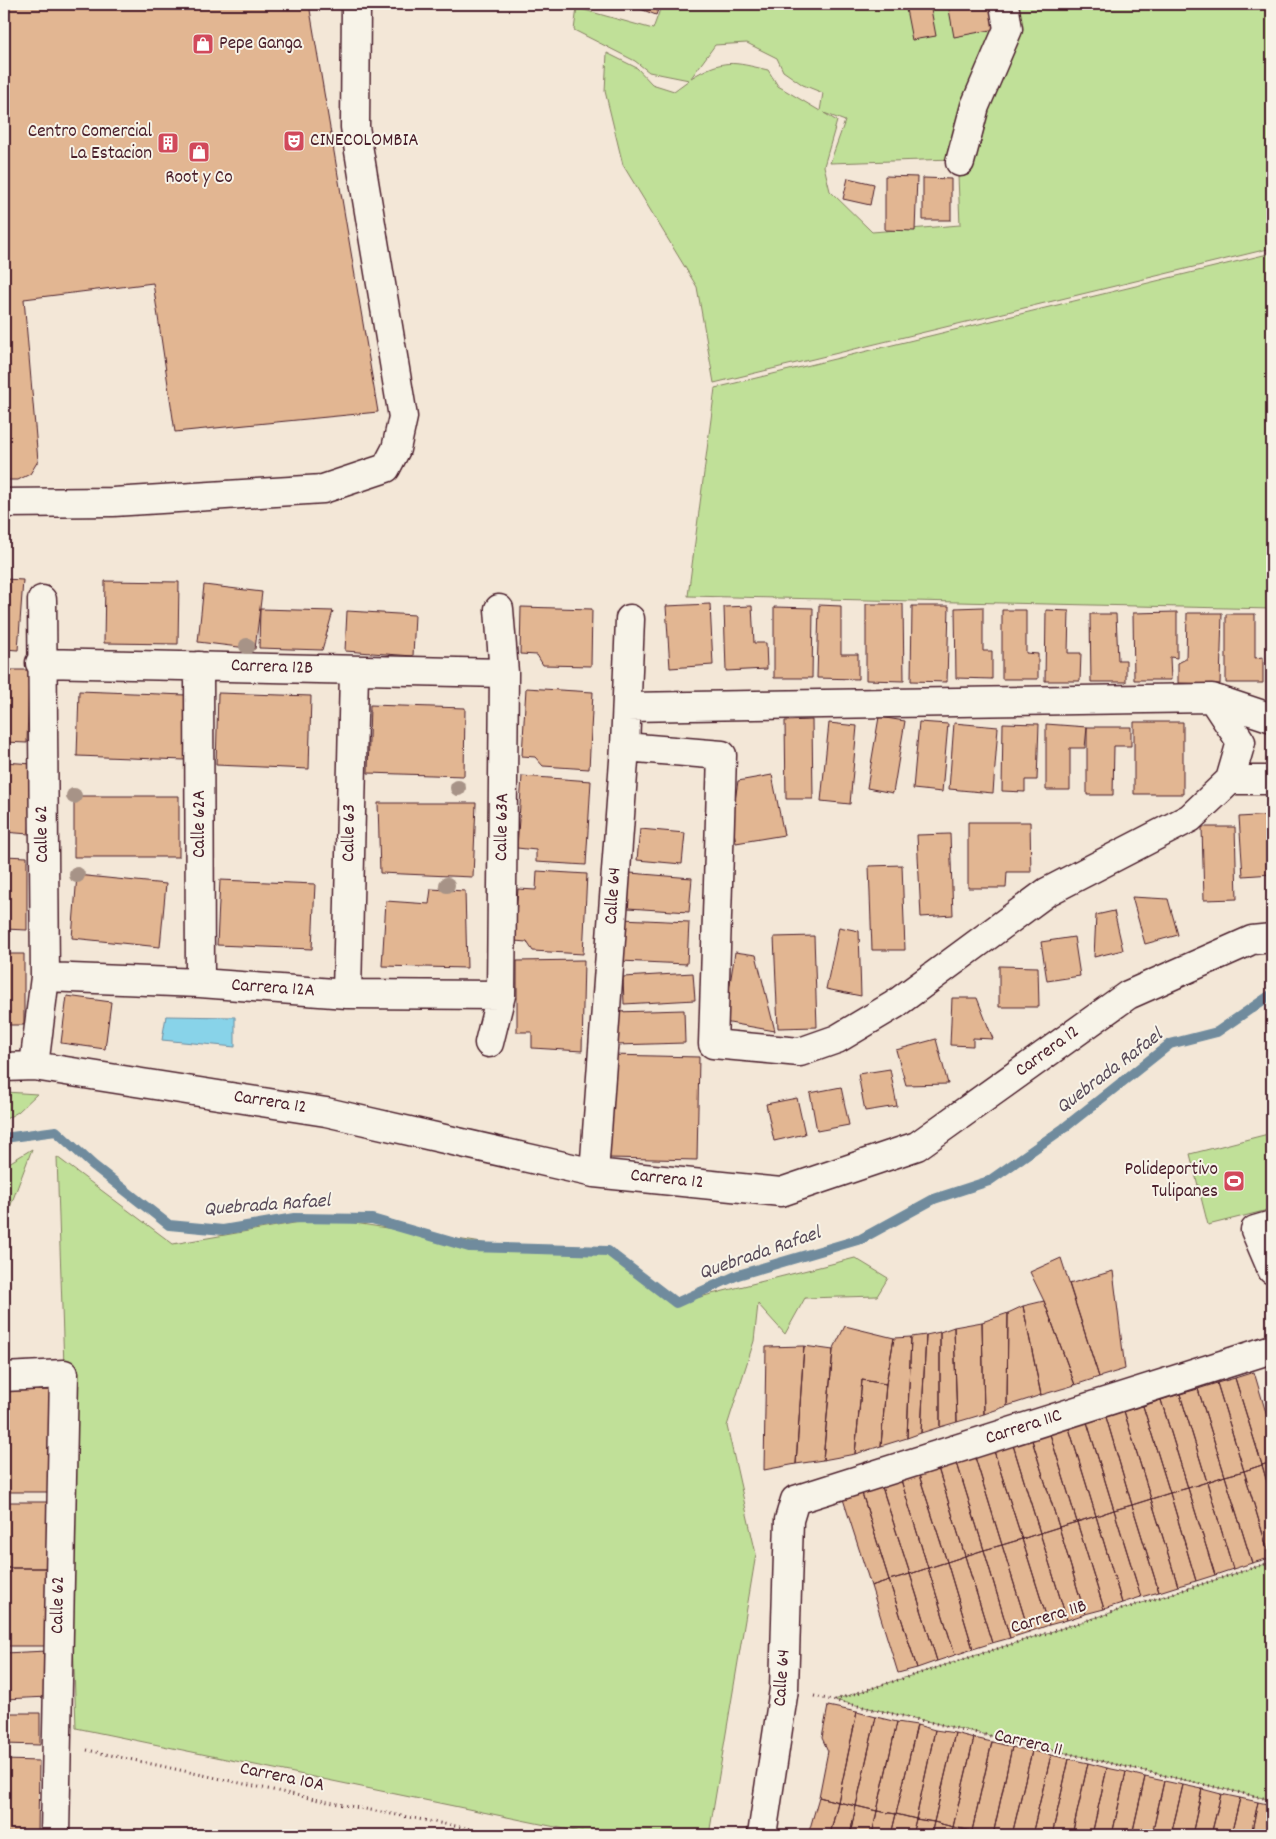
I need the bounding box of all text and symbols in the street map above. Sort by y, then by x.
place label: Pepe Ganga [219,31,303,58]
shop icon: Pepe Ganga [191,32,215,56]
place label: Centro Comercial La Estacion [28,119,152,168]
place label: CINECOLOMBIA [310,128,419,155]
theatre icon: CINECOLOMBIA [282,129,306,153]
building icon: Centro Comercial La Estacion [156,131,180,155]
shop icon: Root y Co [187,140,211,164]
place label: Root y Co [165,165,233,192]
street label: Carrera 12B [230,653,314,683]
street label: Calle 62A [187,790,214,858]
street label: Calle 63A [489,793,517,861]
street label: Calle 63 [336,804,364,862]
street label: Calle 62 [29,805,57,863]
street label: Calle 64 [599,867,629,925]
street label: Carrera 12A [230,973,316,1005]
street label: Carrera 12 [1010,1019,1086,1085]
water label: Quebrada Rafael [1051,1021,1171,1121]
street label: Carrera 12 [232,1084,308,1122]
place label: Polideportivo Tulipanes [1125,1157,1218,1206]
street label: Carrera 12 [629,1163,705,1197]
sports icon: Polideportivo Tulipanes [1222,1169,1246,1193]
water label: Quebrada Rafael [203,1187,334,1224]
water label: Quebrada Rafael [695,1219,827,1288]
street label: Carrera 11C [982,1403,1066,1453]
street label: Calle 62 [45,1576,73,1634]
street label: Carrera 11B [1008,1594,1090,1642]
street label: Calle 64 [768,1649,798,1707]
street label: Carrera 11 [991,1723,1065,1765]
street label: Carrera 10A [237,1756,327,1800]

